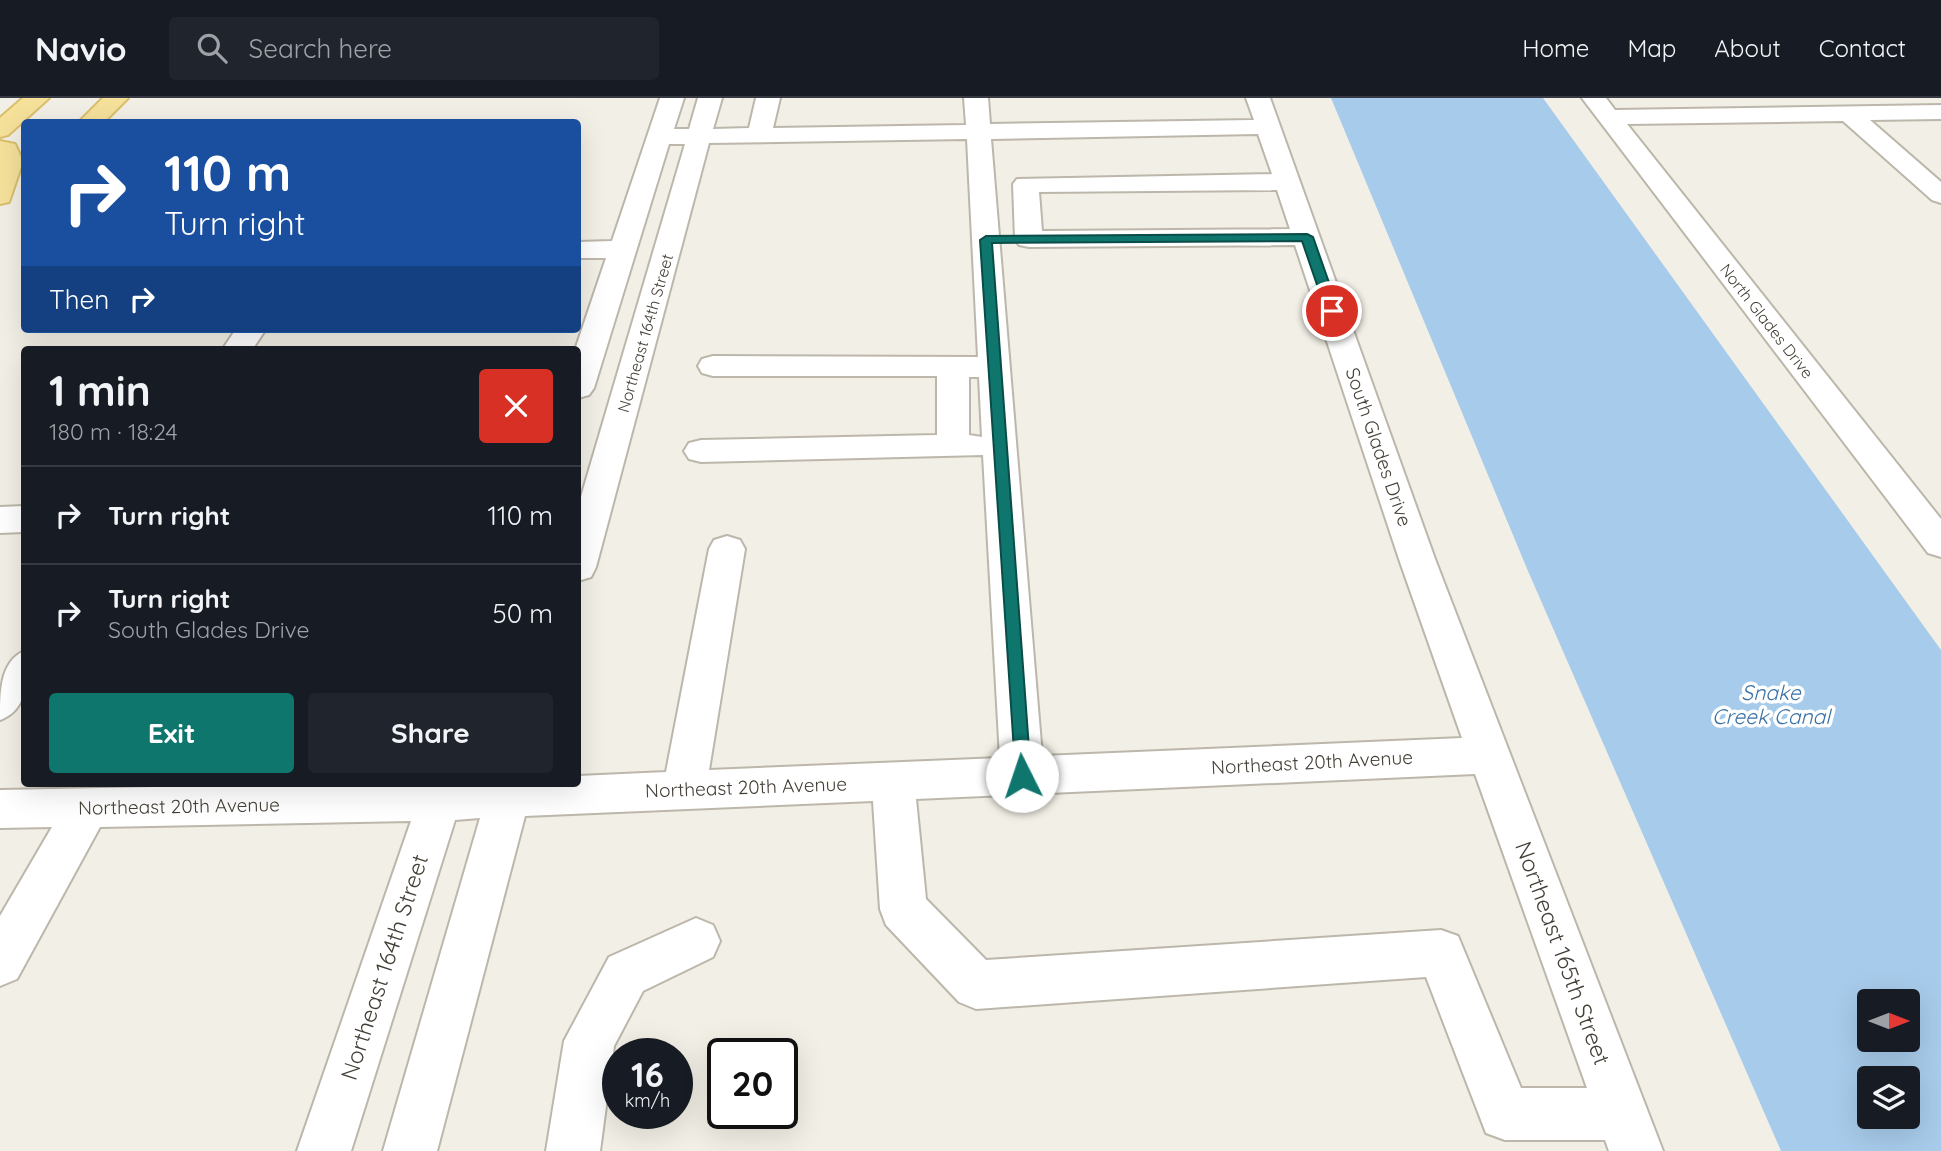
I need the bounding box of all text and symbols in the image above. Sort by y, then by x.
search box [169,17,659,80]
text: Navio [35,28,127,69]
icon: search [193,29,231,67]
text: Search here [249,32,392,65]
text: Home [1522,33,1589,63]
text: Map [1627,33,1676,63]
text: About [1714,33,1781,63]
text: Contact [1819,33,1906,63]
text: 110 m [164,142,291,203]
icon: right [49,147,140,238]
text: Turn right [164,203,305,243]
street label: Northeast 164th Street [613,251,677,415]
street label: North Glades Drive [1716,260,1818,382]
icon: right [123,280,161,318]
pin [1302,281,1362,341]
text: Then [49,283,109,316]
icon: arrive [1313,292,1351,330]
text: 1 min [49,364,151,417]
street label: South Glades Drive [1341,364,1417,530]
button: close [479,369,553,443]
text: 180 m · 18:24 [49,417,178,446]
icon: right [49,496,87,534]
text: Turn right [108,499,230,532]
text: 110 m [487,499,553,532]
text: Turn right [108,582,230,615]
icon: right [49,594,87,632]
text: 50 m [493,597,553,630]
text: South Glades Drive [108,615,310,644]
water label: Snake Creek Canal [1712,679,1832,729]
button: Exit [49,693,294,773]
button: Share [308,693,553,773]
position arrow [985,739,1059,813]
street label: Northeast 20th Avenue [1211,745,1413,779]
street label: Northeast 20th Avenue [645,771,847,803]
street label: Northeast 20th Avenue [78,792,280,820]
street label: Northeast 165th Street [1509,837,1617,1069]
street label: Northeast 164th Street [334,850,434,1084]
north arrow [1857,989,1920,1052]
map controls [1857,989,1920,1129]
speed limit sign: 20 [707,1038,798,1129]
text: 16 [631,1052,664,1096]
button: layers [1857,1066,1920,1129]
text: km/h [625,1089,670,1112]

